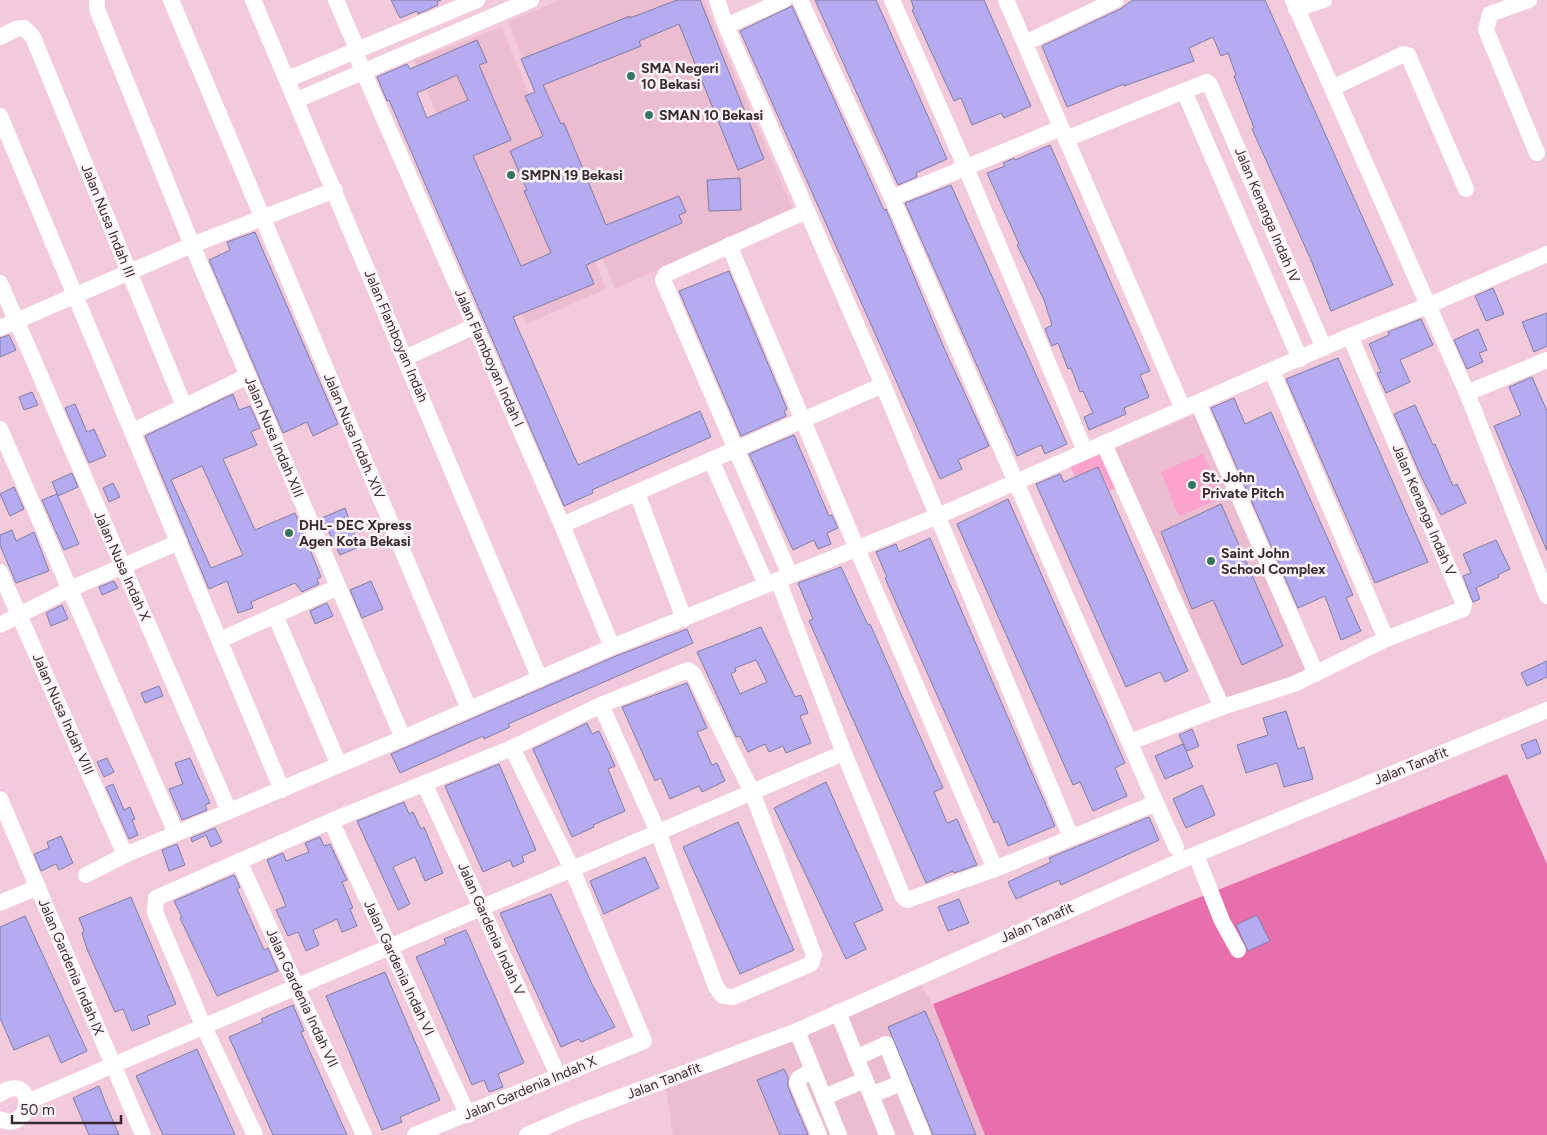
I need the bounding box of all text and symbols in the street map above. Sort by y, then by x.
place label: SMA Negeri 10 Bekasi [641,60,719,93]
marker: SMA Negeri 10 Bekasi [625,70,637,82]
place label: SMAN 10 Bekasi [659,107,763,124]
marker: SMAN 10 Bekasi [643,109,655,121]
street label: Jalan Kenanga Indah IV [1231,145,1303,285]
street label: Jalan Nusa Indah III [77,162,139,280]
place label: SMPN 19 Bekasi [521,167,623,184]
marker: SMPN 19 Bekasi [505,169,517,181]
street label: Jalan Flamboyan Indah [360,267,432,405]
street label: Jalan Flamboyan Indah I [451,286,527,430]
street label: Jalan Nusa Indah. XIV [320,371,388,502]
street label: Jalan Nusa Indah XIII [241,374,307,500]
street label: Jalan Kenanga Indah V [1389,442,1460,579]
place label: St. John Private Pitch [1202,469,1284,502]
marker: St. John Private Pitch [1186,479,1198,491]
street label: Jalan Nusa Indah X [90,508,154,624]
place label: DHL- DEC Xpress Agen Kota Bekasi [299,517,412,550]
marker: DHL- DEC Xpress Agen Kota Bekasi [283,527,295,539]
place label: Saint John School Complex [1221,545,1326,578]
marker: Saint John School Complex [1205,555,1217,567]
street label: Jalan Nusa Indah VIII [29,651,97,777]
street label: Jalan Tanafit [1371,743,1451,789]
street label: Jalan Gardenia Indah V [454,860,528,998]
street label: Jalan Gardenia Indah IX [35,896,108,1038]
street label: Jalan Gardenia Indah VI [360,898,438,1038]
street label: Jalan Tanafit [998,899,1076,947]
street label: Jalan Gardenia Indah VII [262,926,342,1070]
street label: Jalan Gardenia Indah X [461,1052,599,1124]
street label: Jalan Tanafit [624,1059,704,1103]
scale bar [12,1092,121,1124]
text: 50 m [20,1101,55,1119]

